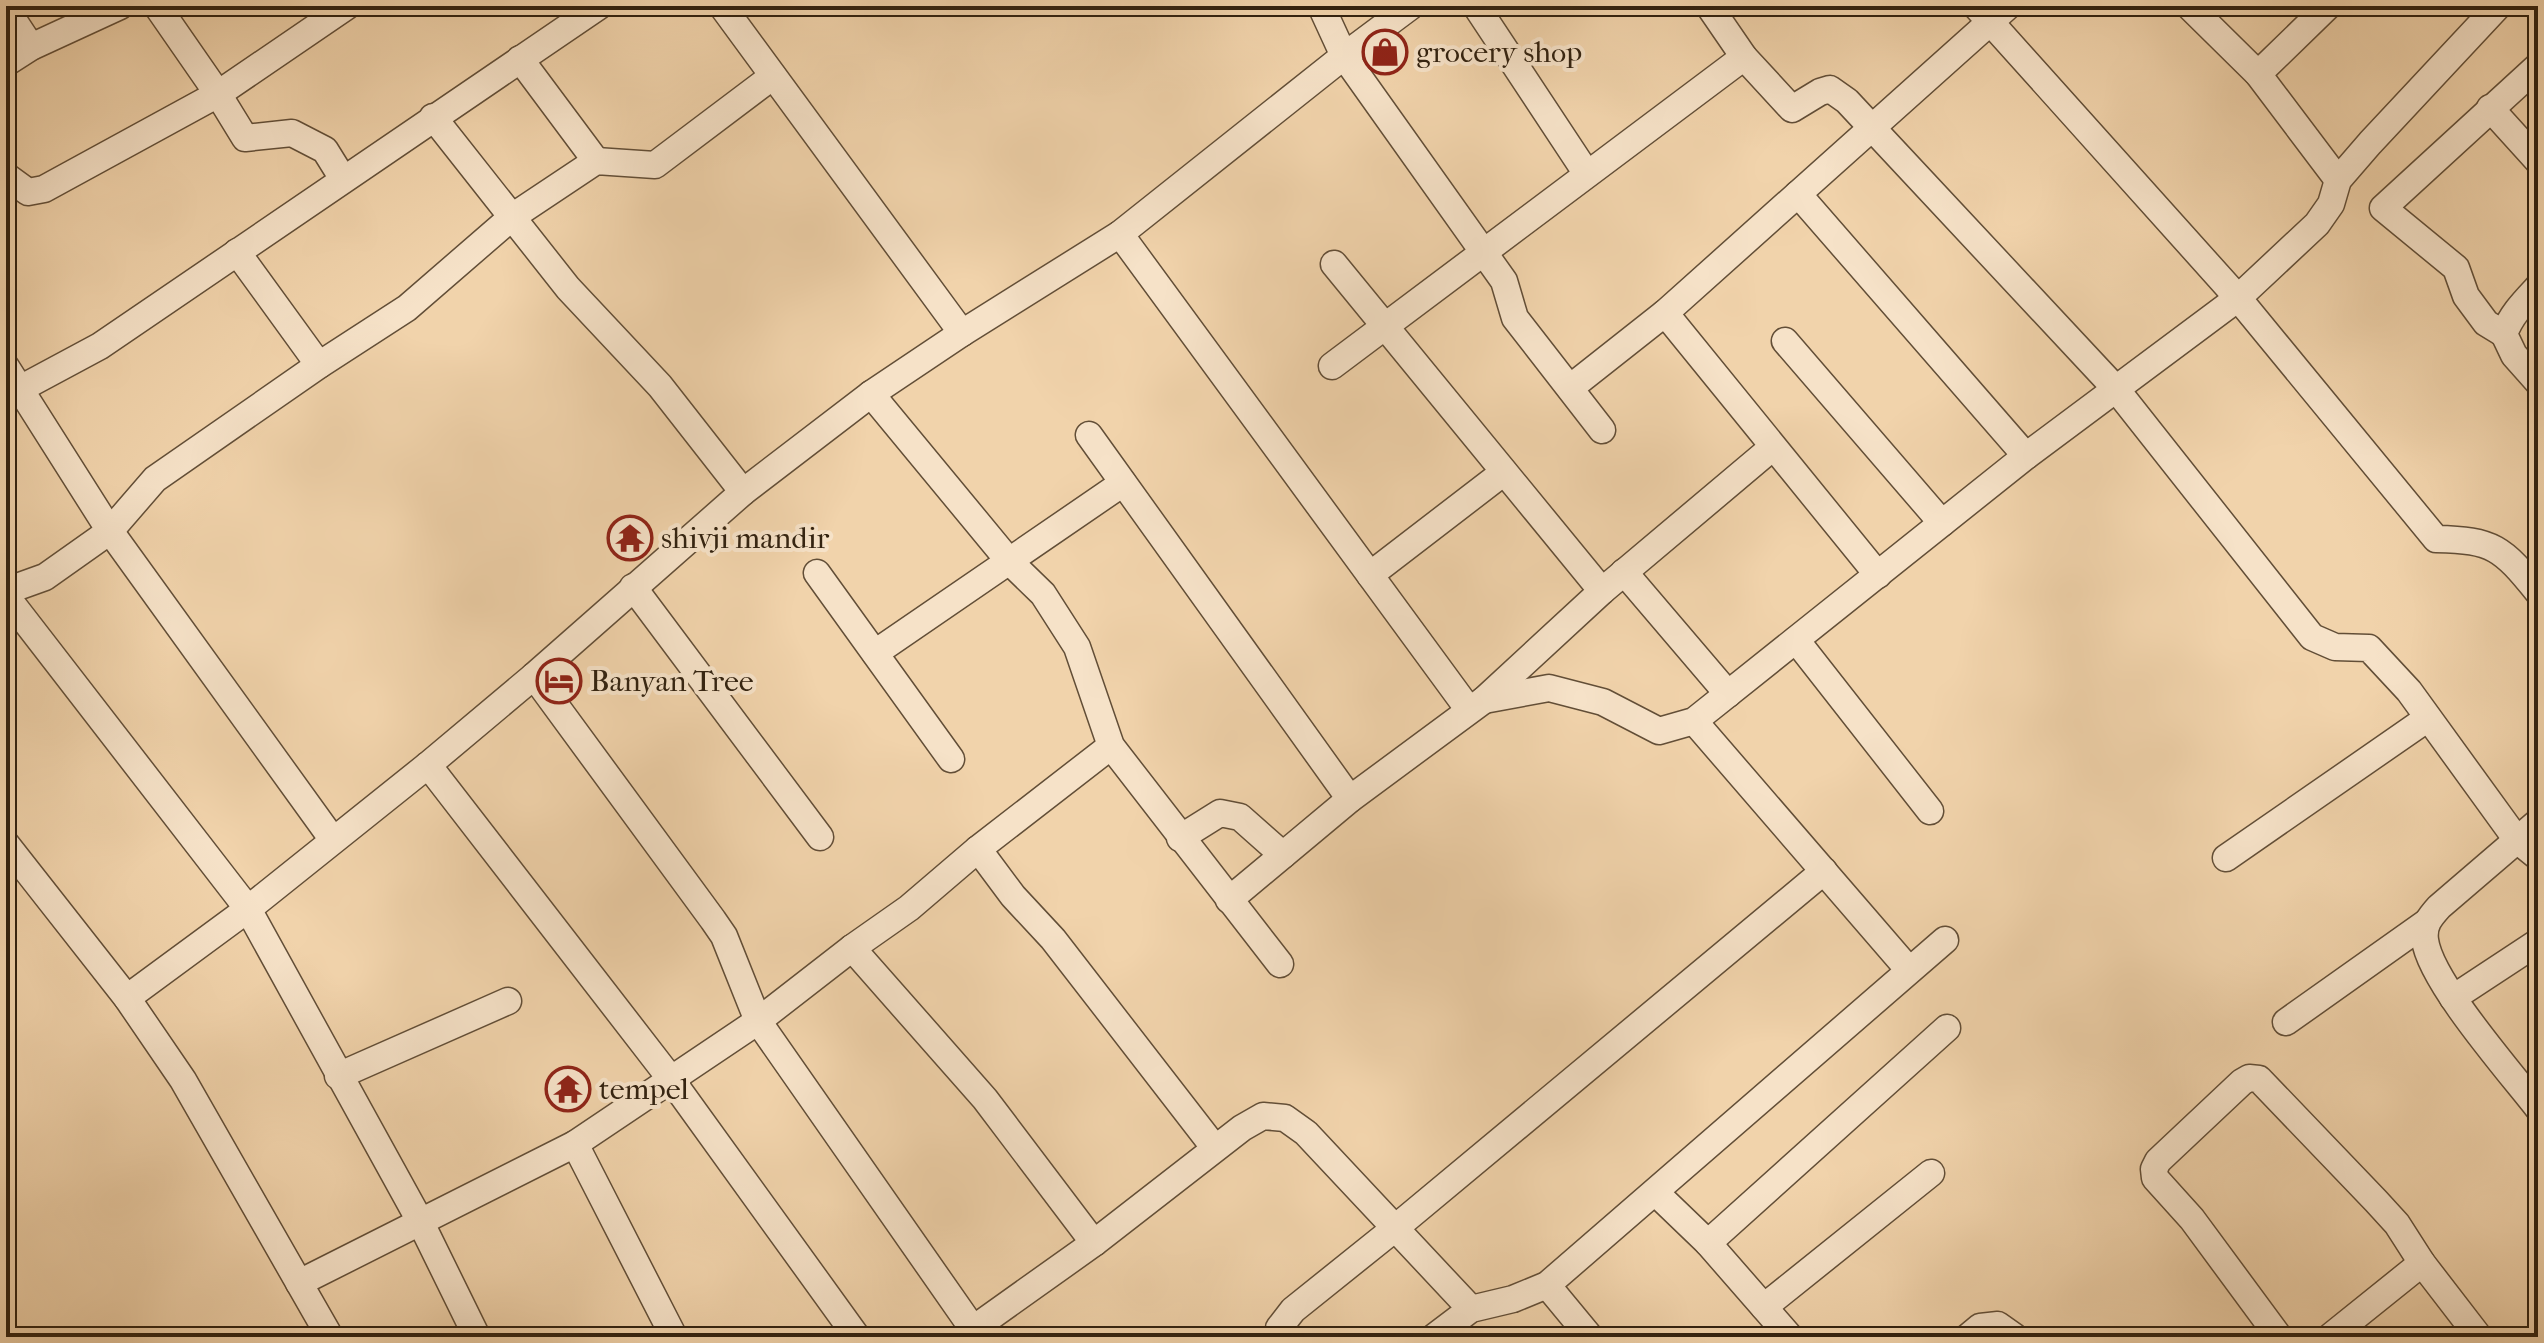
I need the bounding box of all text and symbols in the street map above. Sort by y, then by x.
shop icon: grocery shop [1361,28,1409,76]
place label: grocery shop [1416,35,1582,70]
temple icon: shivji mandir [606,514,654,562]
place label: shivji mandir [661,521,829,556]
hotel icon: Banyan Tree [535,657,583,705]
place label: Banyan Tree [590,664,754,699]
temple icon: tempel [544,1065,592,1113]
place label: tempel [599,1072,689,1107]

